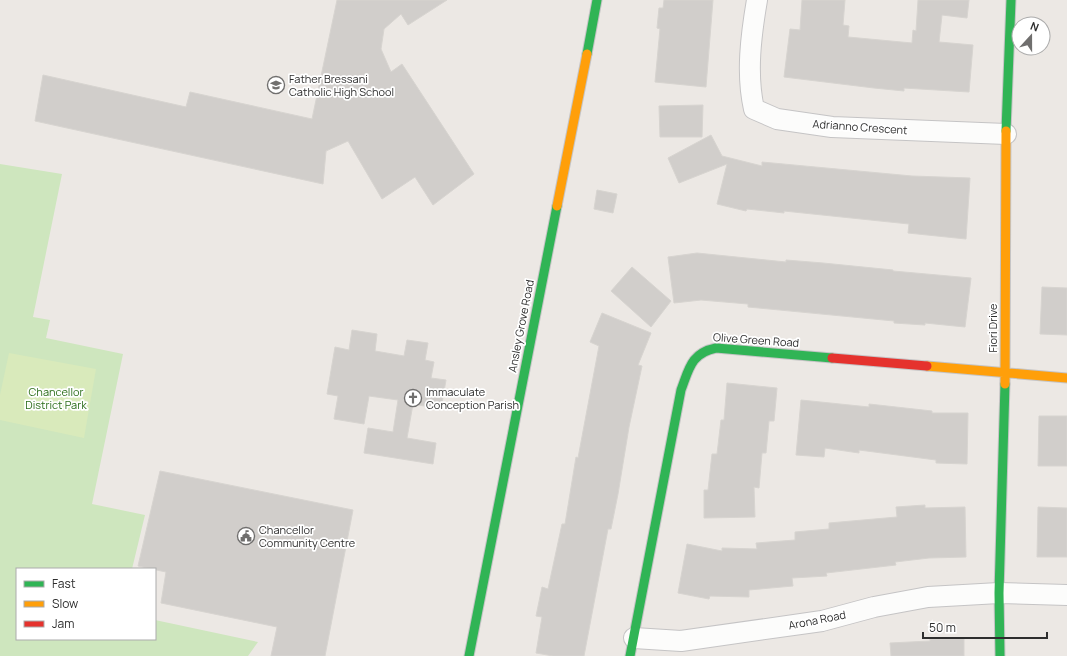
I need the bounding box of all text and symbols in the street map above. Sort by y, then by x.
north arrow [1011,16,1051,56]
text: N [1028,18,1041,35]
place label: Father Bressani Catholic High School [289,71,394,99]
school or university icon: Father Bressani Catholic High School [266,75,286,95]
street label: Adrianno Crescent [812,116,908,137]
street label: Ansley Grove Road [504,278,537,374]
street label: Fiori Drive [985,303,1000,353]
street label: Olive Green Road [713,329,800,350]
park label: Chancellor District Park [25,384,87,412]
place label: Immaculate Conception Parish [426,384,519,412]
church icon: Immaculate Conception Parish [403,388,423,408]
place label: Chancellor Community Centre [259,522,356,550]
public building icon: Chancellor Community Centre [236,526,256,546]
legend [16,568,156,640]
text: Fast [52,575,76,592]
text: Slow [52,595,78,612]
street label: Arona Road [787,607,847,632]
scale bar [923,614,1047,640]
text: Jam [52,615,74,632]
text: 50 m [929,619,956,636]

